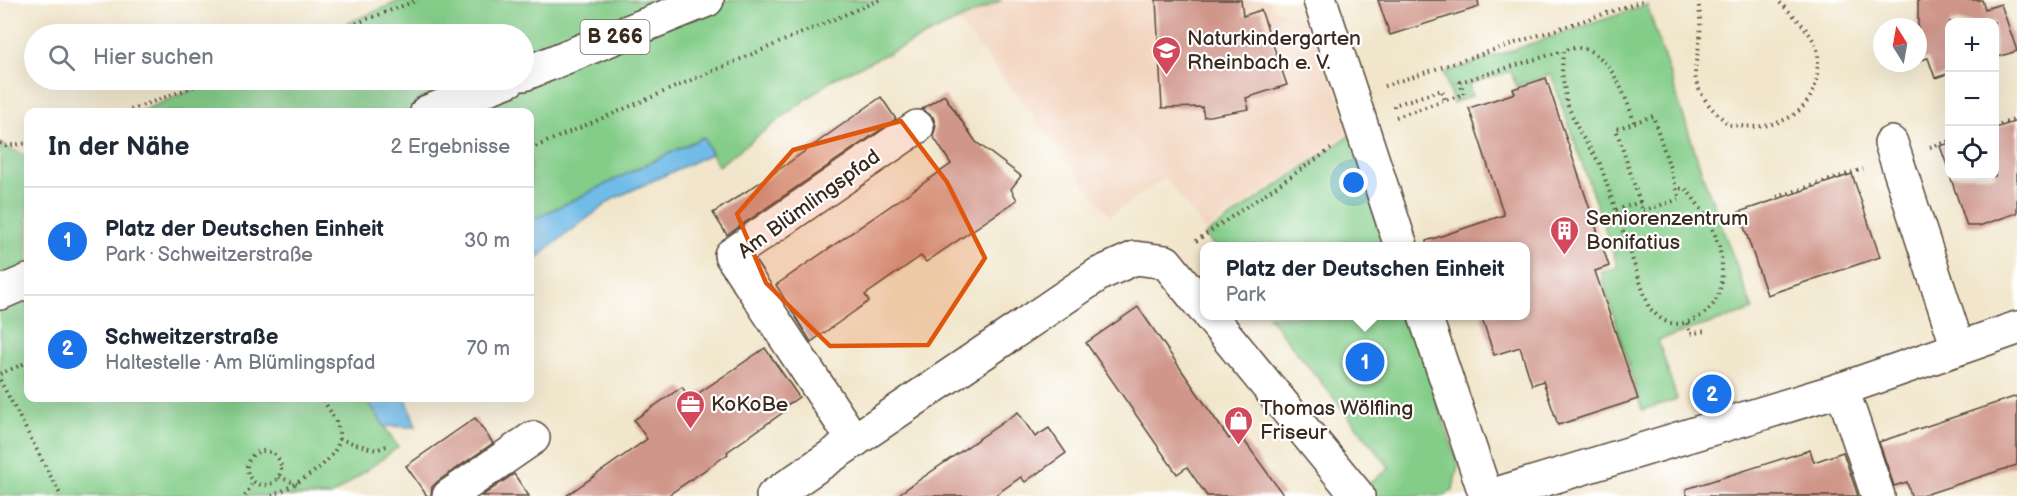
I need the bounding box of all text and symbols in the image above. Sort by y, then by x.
north arrow [1873,18,1927,72]
map controls [1945,18,1999,180]
button: + [1945,18,1999,72]
road number: B 266 [580,20,650,54]
search box [24,24,534,90]
place label: Naturkindergarten Rheinbach e. V. [1187,26,1361,75]
school or university icon: Naturkindergarten Rheinbach e. V. [1150,34,1182,76]
icon: search [45,41,78,74]
text: Hier suchen [93,44,214,71]
button: − [1945,72,1999,126]
button: locate [1945,126,1999,180]
text: In der Nähe [48,132,190,163]
text: 2 Ergebnisse [390,135,510,159]
street label: Am Blümlingspfad [733,144,885,264]
your location [1339,168,1368,197]
place label: Seniorenzentrum Bonifatius [1586,206,1748,255]
building icon: Seniorenzentrum Bonifatius [1549,214,1581,256]
text: Platz der Deutschen Einheit [105,216,384,243]
text: 1 [63,229,72,253]
text: 30 m [464,229,510,253]
popup [1200,242,1530,320]
text: Park · Schweitzerstraße [105,243,313,267]
text: Platz der Deutschen Einheit [1226,256,1504,283]
text: Park [1226,283,1266,307]
text: Schweitzerstraße [105,324,279,351]
text: 2 [62,337,73,361]
text: 70 m [466,337,510,361]
pin: 1 [1346,340,1384,385]
text: Haltestelle · Am Blümlingspfad [105,351,375,375]
pin: 2 [1692,372,1732,416]
office icon: KoKoBe [674,388,706,430]
place label: KoKoBe [711,392,788,417]
place label: Thomas Wölfling Friseur [1260,396,1413,445]
shop icon: Thomas Wölfling Friseur [1223,404,1255,446]

